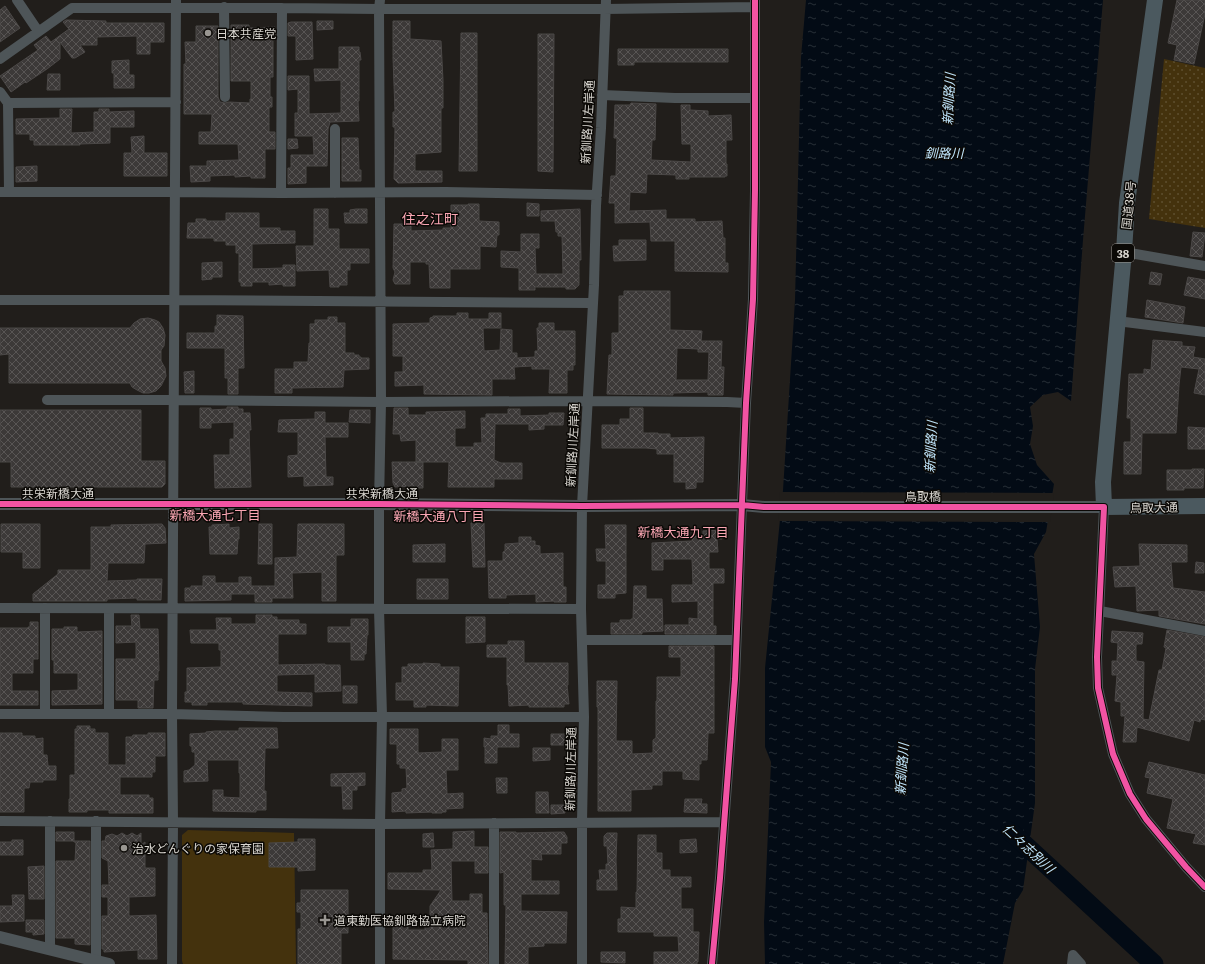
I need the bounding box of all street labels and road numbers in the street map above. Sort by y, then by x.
street label: 新釧路川左岸通 [576,80,598,164]
street label: 国道38号 [1116,180,1140,230]
road number: 38 [1112,244,1134,262]
street label: 新釧路川左岸通 [561,403,583,487]
street label: 共栄新橋大通 [22,484,94,502]
street label: 共栄新橋大通 [346,484,418,502]
street label: 鳥取橋 [905,487,941,505]
street label: 鳥取大通 [1130,498,1178,516]
street label: 新釧路川左岸通 [560,727,580,811]

